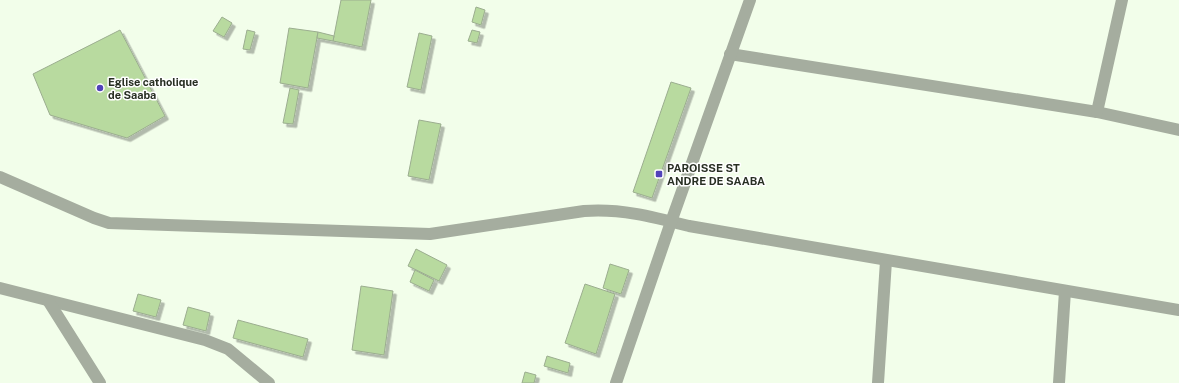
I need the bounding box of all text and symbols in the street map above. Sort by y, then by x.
place label: Eglise catholique de Saaba [108,76,198,101]
marker: Eglise catholique de Saaba [95,83,105,93]
place label: PAROISSE ST ANDRE DE SAABA [667,162,765,187]
marker: PAROISSE ST ANDRE DE SAABA [654,169,664,179]

